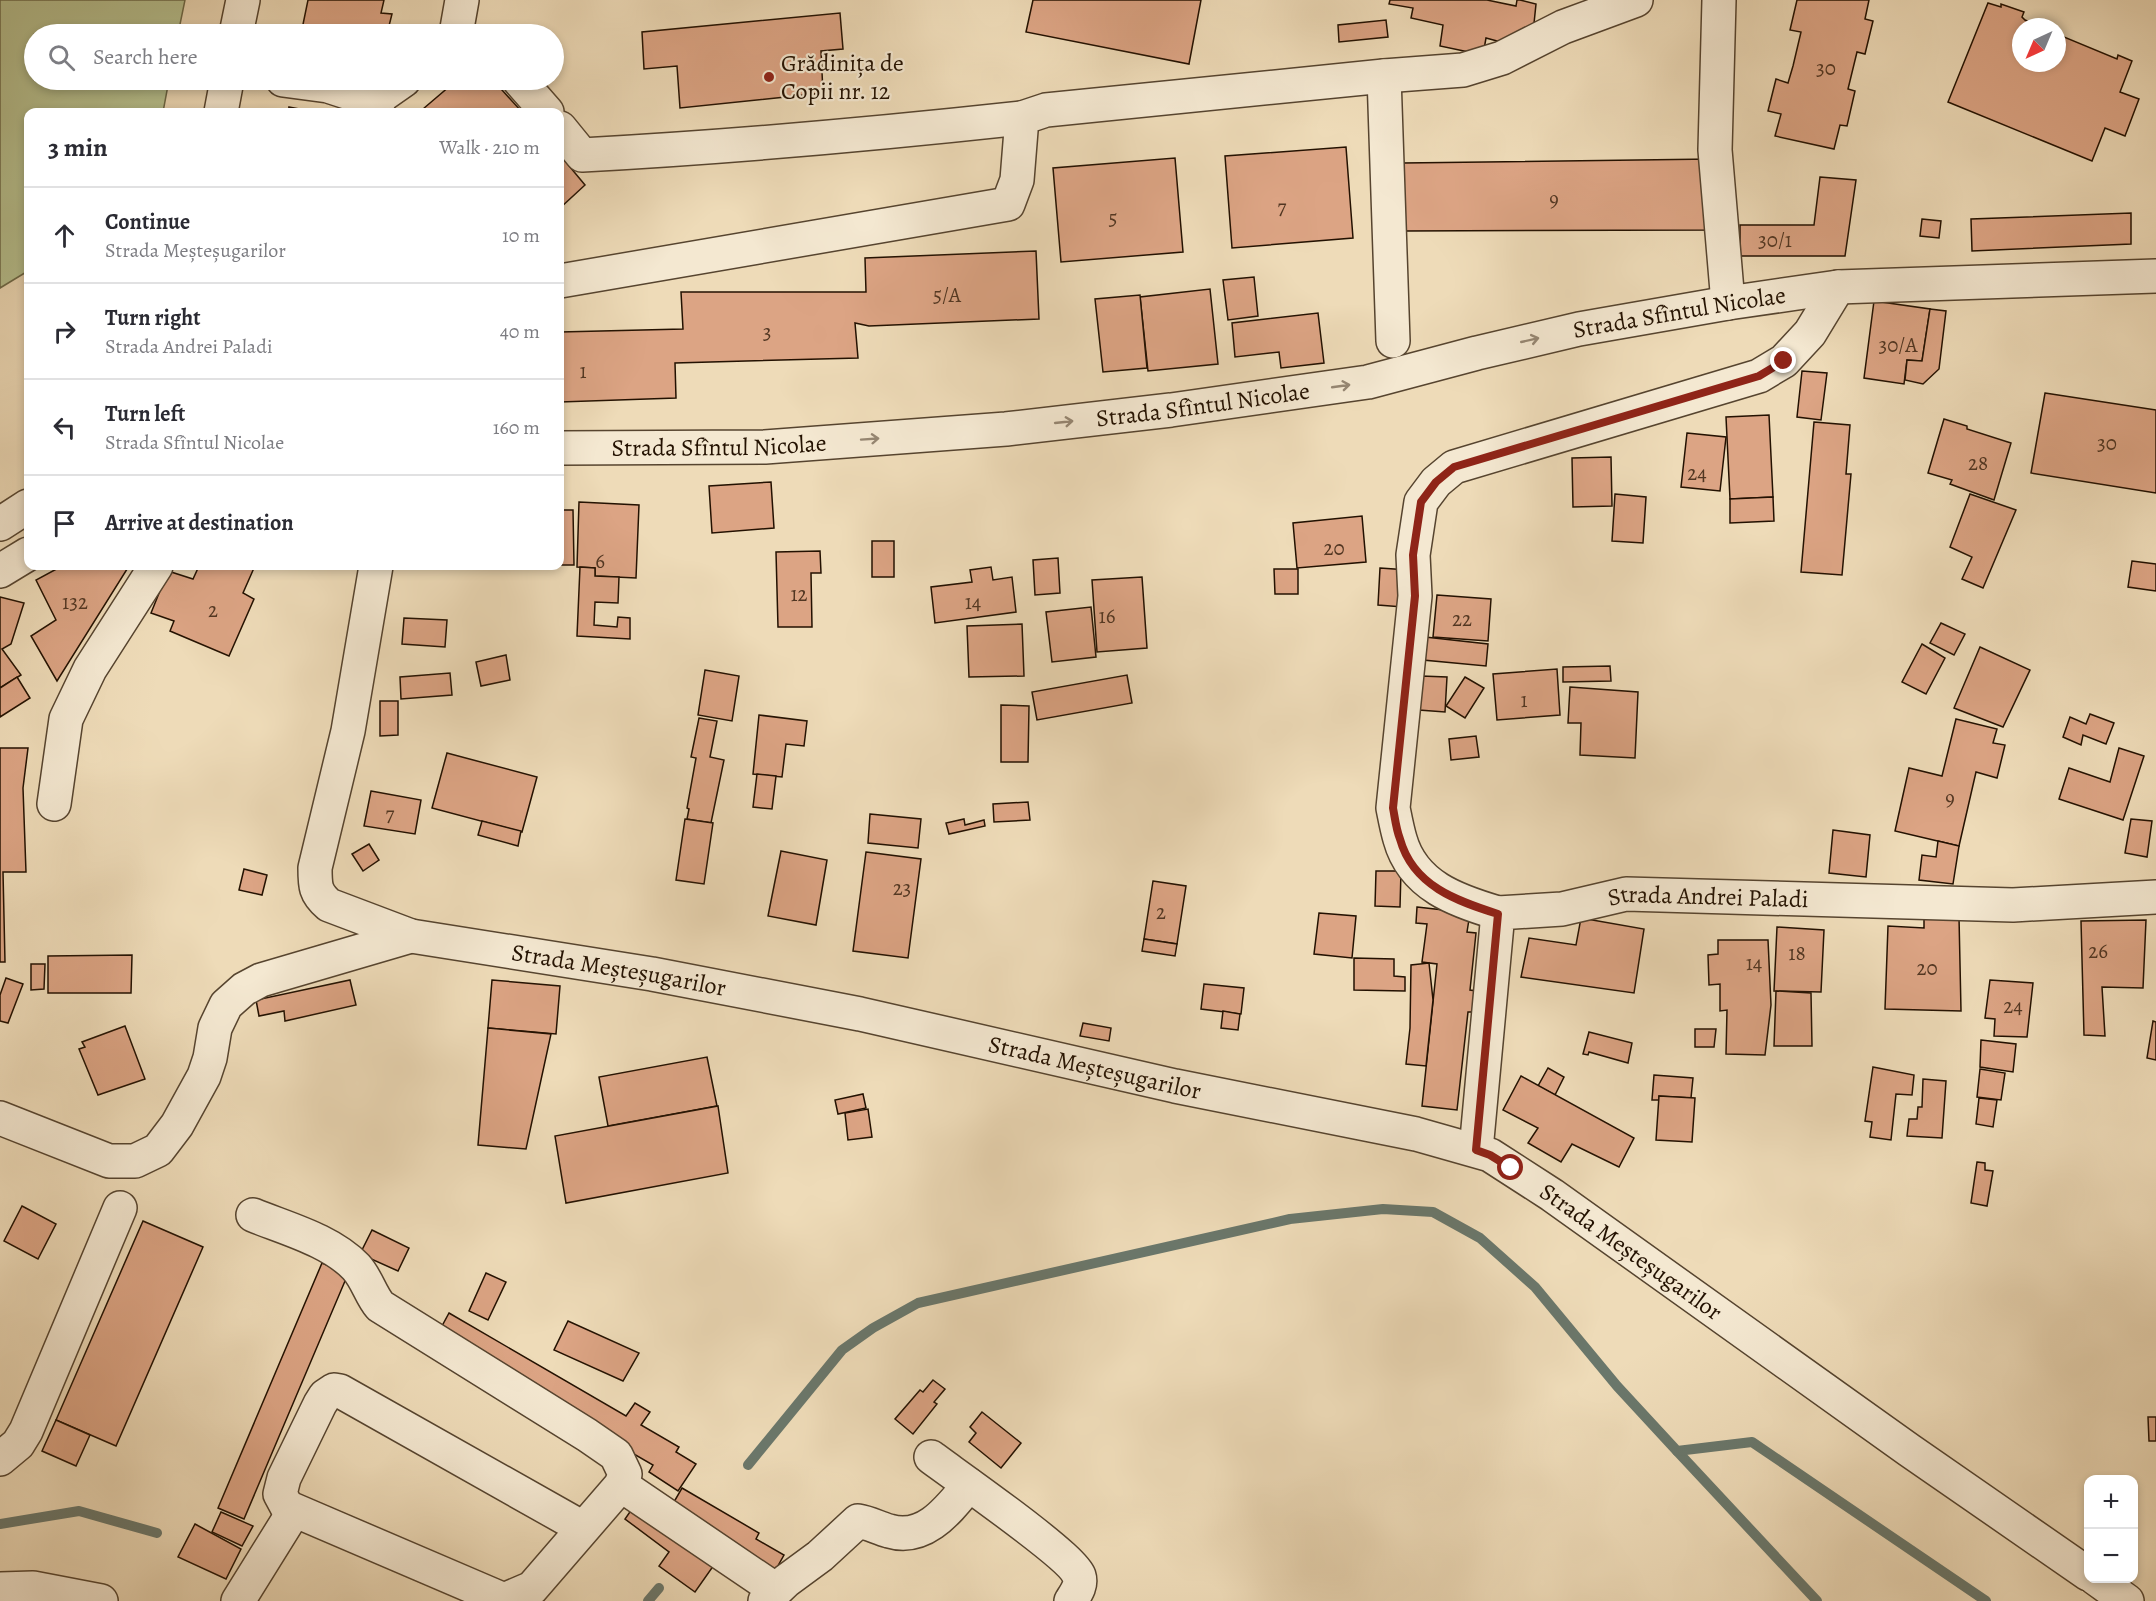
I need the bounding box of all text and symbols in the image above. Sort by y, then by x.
north arrow [2012,18,2066,72]
search box [24,24,564,90]
icon: search [45,41,78,74]
text: Search here [93,42,198,72]
place label: Grădinița de Copii nr. 12 [781,47,904,107]
house number: 30 [1816,54,1836,82]
marker: Grădinița de Copii nr. 12 [762,70,776,84]
text: 3 min [48,130,108,165]
text: Walk · 210 m [439,134,540,161]
house number: 9 [1549,185,1559,213]
house number: 7 [1278,193,1287,221]
house number: 5 [1108,204,1118,232]
text: Continue [105,207,190,237]
icon: ahead [48,219,81,252]
text: 10 m [502,222,540,249]
house number: 30/1 [1758,226,1792,254]
text: Strada Meșteșugarilor [105,237,286,264]
street label: Strada Sfîntul Nicolae [1570,279,1788,346]
house number: 5/A [933,281,962,309]
text: Turn right [105,303,201,333]
icon: right [48,315,81,348]
text: 40 m [500,318,540,345]
house number: 3 [763,318,771,346]
house number: 30/A [1878,331,1918,359]
text: Strada Andrei Paladi [105,333,273,360]
one-way arrow [1520,334,1539,346]
route end [1770,347,1796,373]
house number: 1 [579,357,587,385]
street label: Strada Sfîntul Nicolae [1094,374,1312,435]
one-way arrow [1330,381,1350,392]
text: Turn left [105,399,185,429]
icon: left [48,411,81,444]
text: 160 m [493,414,540,441]
one-way arrow [1054,416,1073,427]
street label: Strada Sfîntul Nicolae [611,426,828,464]
text: Strada Sfîntul Nicolae [105,429,284,456]
house number: 30 [2097,429,2117,457]
one-way arrow [859,433,879,444]
house number: 28 [1968,449,1988,477]
house number: 24 [1687,459,1707,487]
icon: arrive [48,507,81,540]
text: Arrive at destination [105,508,294,538]
house number: 20 [1323,534,1345,562]
house number: 6 [595,547,605,575]
house number: 12 [790,580,808,608]
house number: 132 [62,588,88,616]
house number: 14 [965,588,981,616]
house number: 2 [208,596,218,624]
house number: 16 [1099,602,1116,630]
house number: 22 [1452,605,1472,633]
house number: 1 [1520,686,1528,714]
house number: 9 [1945,784,1955,812]
house number: 7 [386,800,395,828]
house number: 23 [893,874,911,902]
street label: Strada Andrei Paladi [1604,878,1809,915]
house number: 2 [1156,898,1166,926]
street label: Strada Meșteșugarilor [509,936,729,1004]
house number: 26 [2088,937,2108,965]
house number: 18 [1788,939,1806,967]
house number: 14 [1746,949,1762,977]
house number: 20 [1916,954,1938,982]
house number: 24 [2003,992,2023,1020]
street label: Strada Meșteșugarilor [985,1028,1204,1107]
route start [1497,1154,1523,1180]
street label: Strada Meșteșugarilor [1534,1175,1729,1328]
map controls [2084,1475,2138,1583]
button: + [2084,1475,2138,1529]
button: − [2084,1529,2138,1583]

